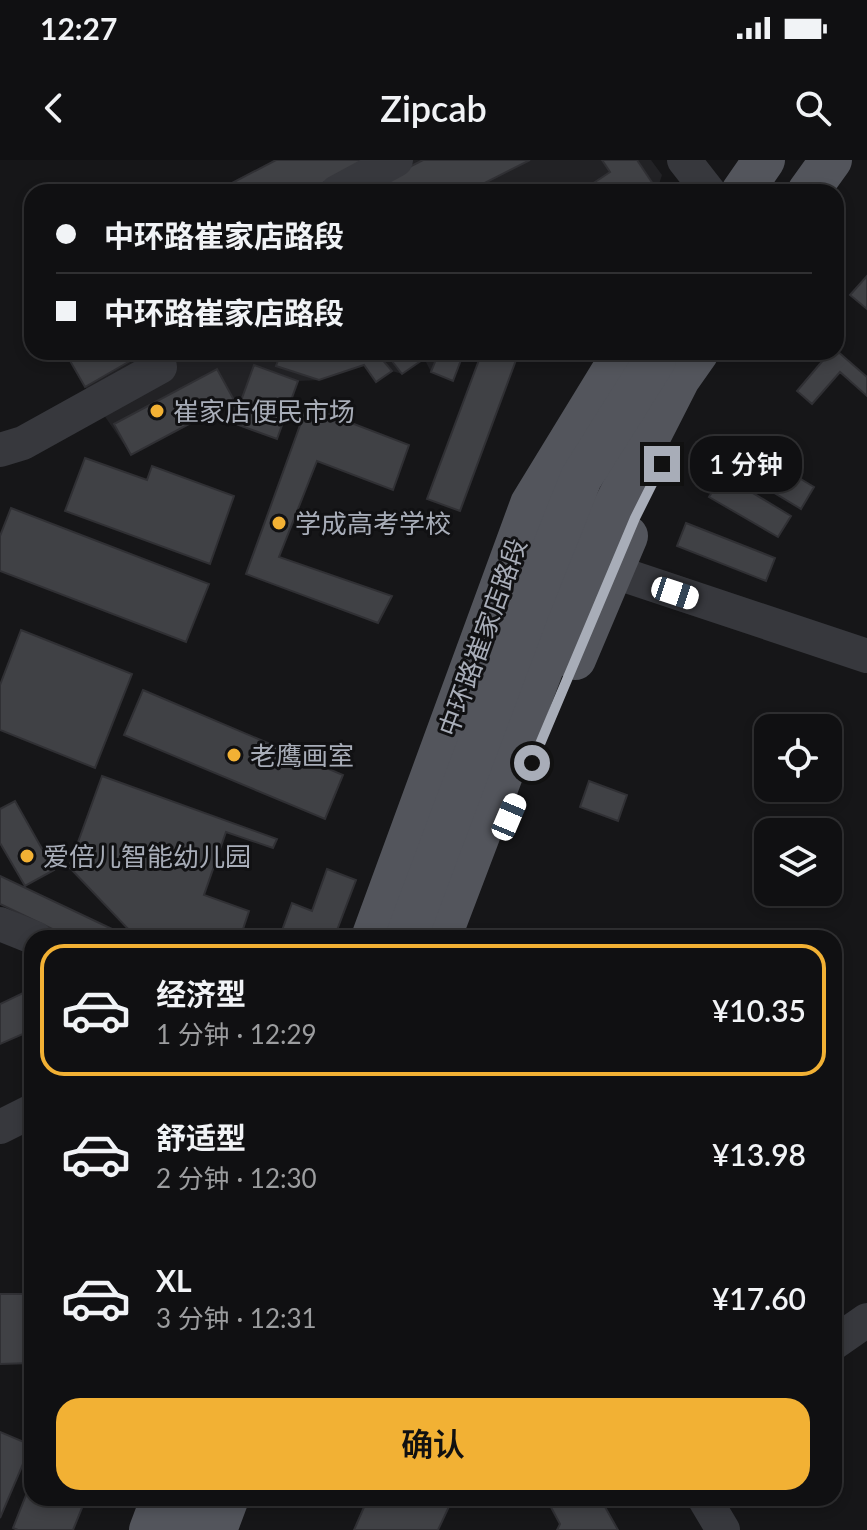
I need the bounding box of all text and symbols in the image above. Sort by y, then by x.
text: 12:27 [40,10,117,46]
icon: back [32,86,76,130]
text: Zipcab [380,86,487,130]
icon: search [791,86,835,130]
text: 中环路崔家店路段 [104,217,344,253]
text: 中环路崔家店路段 [104,294,344,330]
place label: 崔家店便民市场 [173,395,355,427]
marker: 崔家店便民市场 [148,402,166,420]
callout: 1 分钟 [690,436,802,492]
route end [644,446,680,482]
text: 1 分钟 [709,448,783,480]
place label: 学成高考学校 [295,507,451,539]
marker: 学成高考学校 [270,514,288,532]
street label: 中环路崔家店路段 [431,534,533,740]
car [648,574,702,612]
map controls [754,714,842,906]
button: locate [754,714,842,802]
place label: 老鹰画室 [250,739,354,771]
route start [514,745,550,781]
marker: 老鹰画室 [225,746,243,764]
car [489,790,529,844]
button: layers [754,818,842,906]
place label: 爱倍儿智能幼儿园 [43,840,251,872]
marker: 爱倍儿智能幼儿园 [18,847,36,865]
icon: car [60,974,132,1046]
text: 经济型 [156,975,246,1011]
text: ¥10.35 [712,992,806,1028]
text: 1 分钟 · 12:29 [156,1018,317,1050]
icon: car [60,1118,132,1190]
text: 舒适型 [156,1119,246,1155]
text: ¥13.98 [712,1136,806,1172]
text: 2 分钟 · 12:30 [156,1162,317,1194]
icon: car [60,1262,132,1334]
text: XL [156,1262,192,1298]
text: ¥17.60 [712,1280,806,1316]
text: 3 分钟 · 12:31 [156,1302,317,1334]
button: 确认 [56,1398,810,1490]

